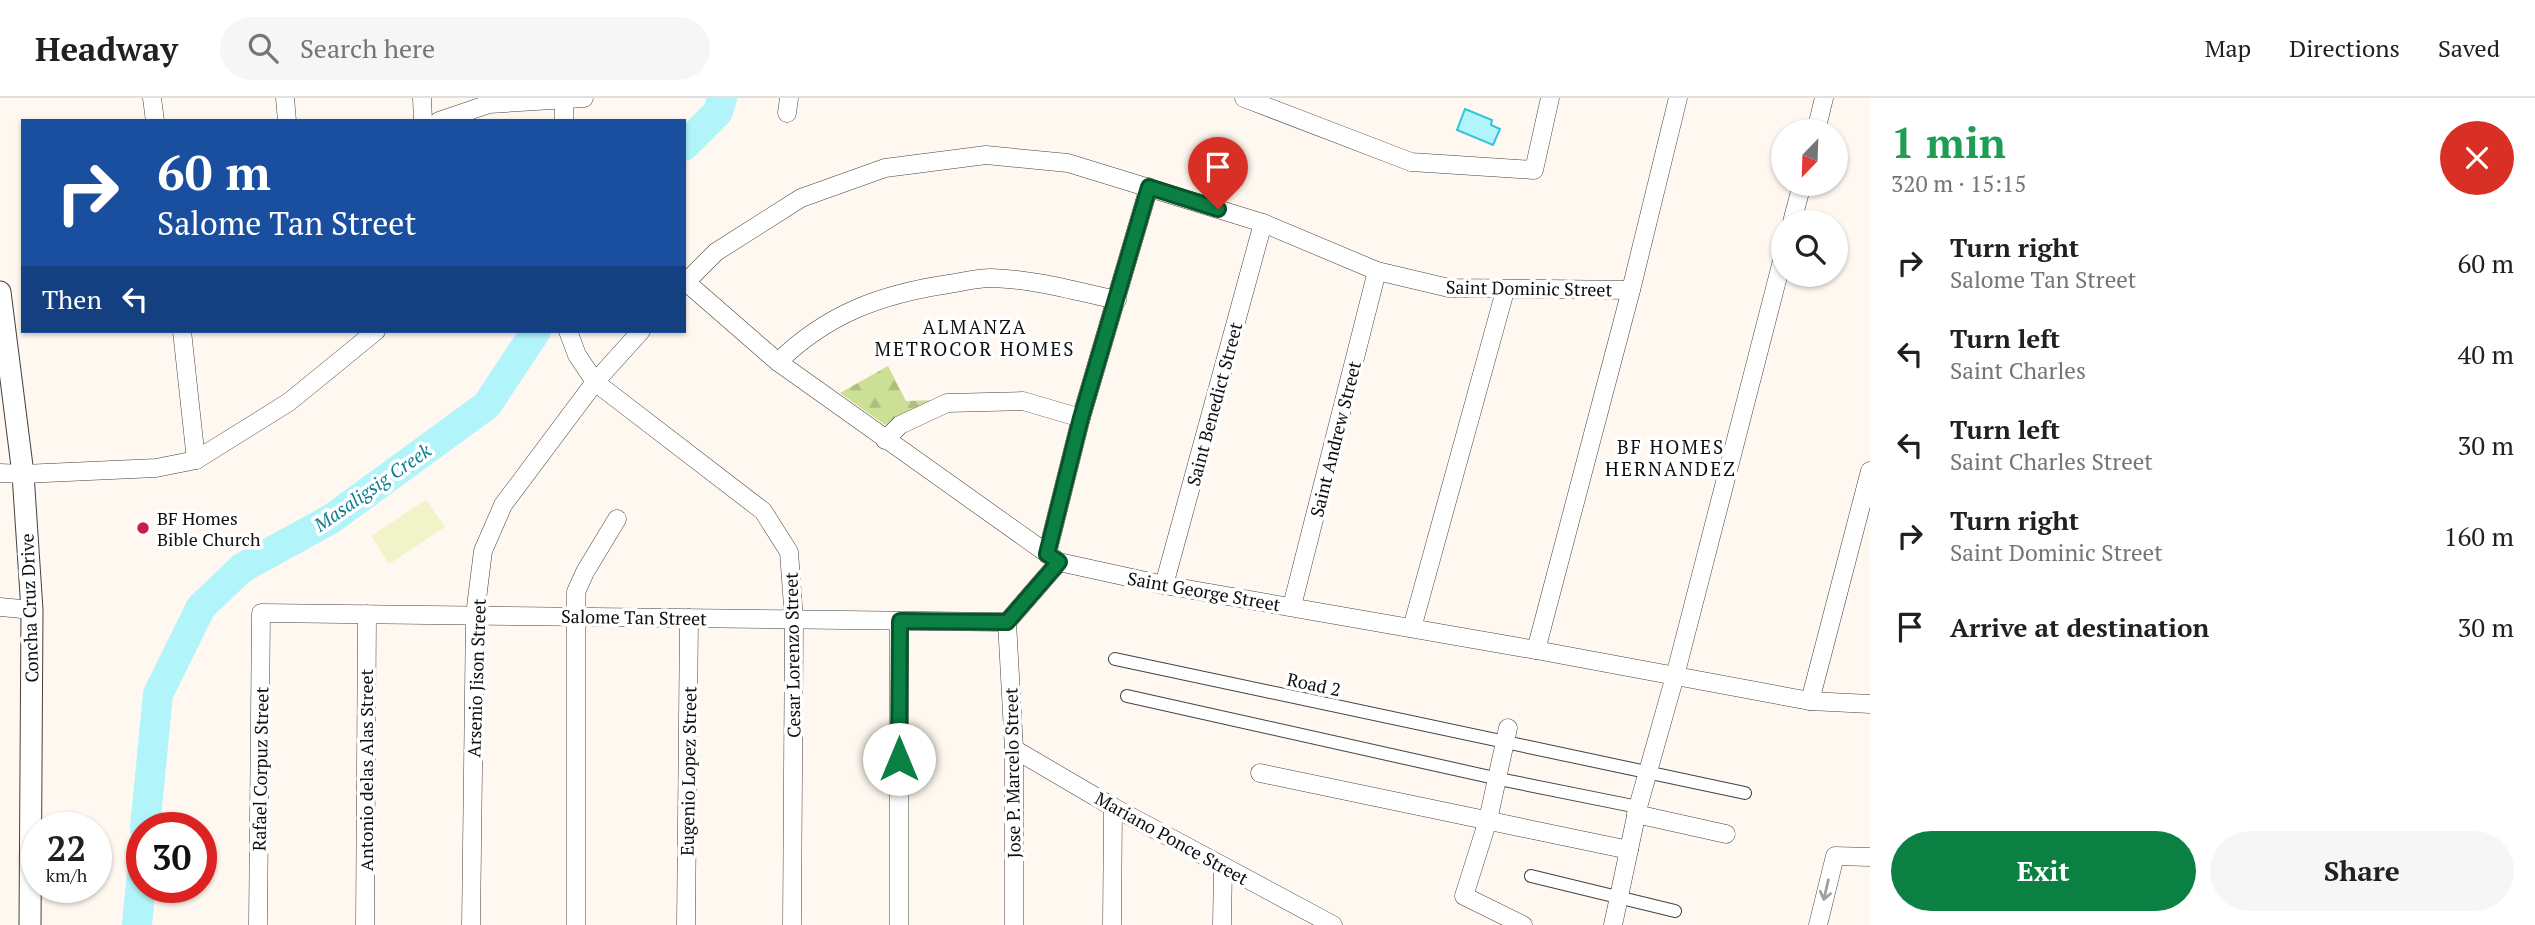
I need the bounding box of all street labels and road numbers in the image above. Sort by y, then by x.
street label: Saint Dominic Street [1446,275,1613,301]
street label: Saint Benedict Street [1181,319,1247,489]
street label: Saint Andrew Street [1304,358,1366,520]
street label: Concha Cruz Drive [14,533,44,683]
street label: Saint George Street [1126,566,1283,616]
street label: Cesar Lorenzo Street [779,572,805,738]
street label: Arsenio Jison Street [461,598,491,758]
street label: Salome Tan Street [561,604,707,630]
street label: Road 2 [1285,667,1343,701]
street label: Antonio delas Alas Street [354,668,378,871]
street label: Rafael Corpuz Street [247,686,273,851]
street label: Eugenio Lopez Street [675,686,701,856]
street label: Jose P. Marcelo Street [999,687,1025,859]
street label: Mariano Ponce Street [1091,786,1253,890]

